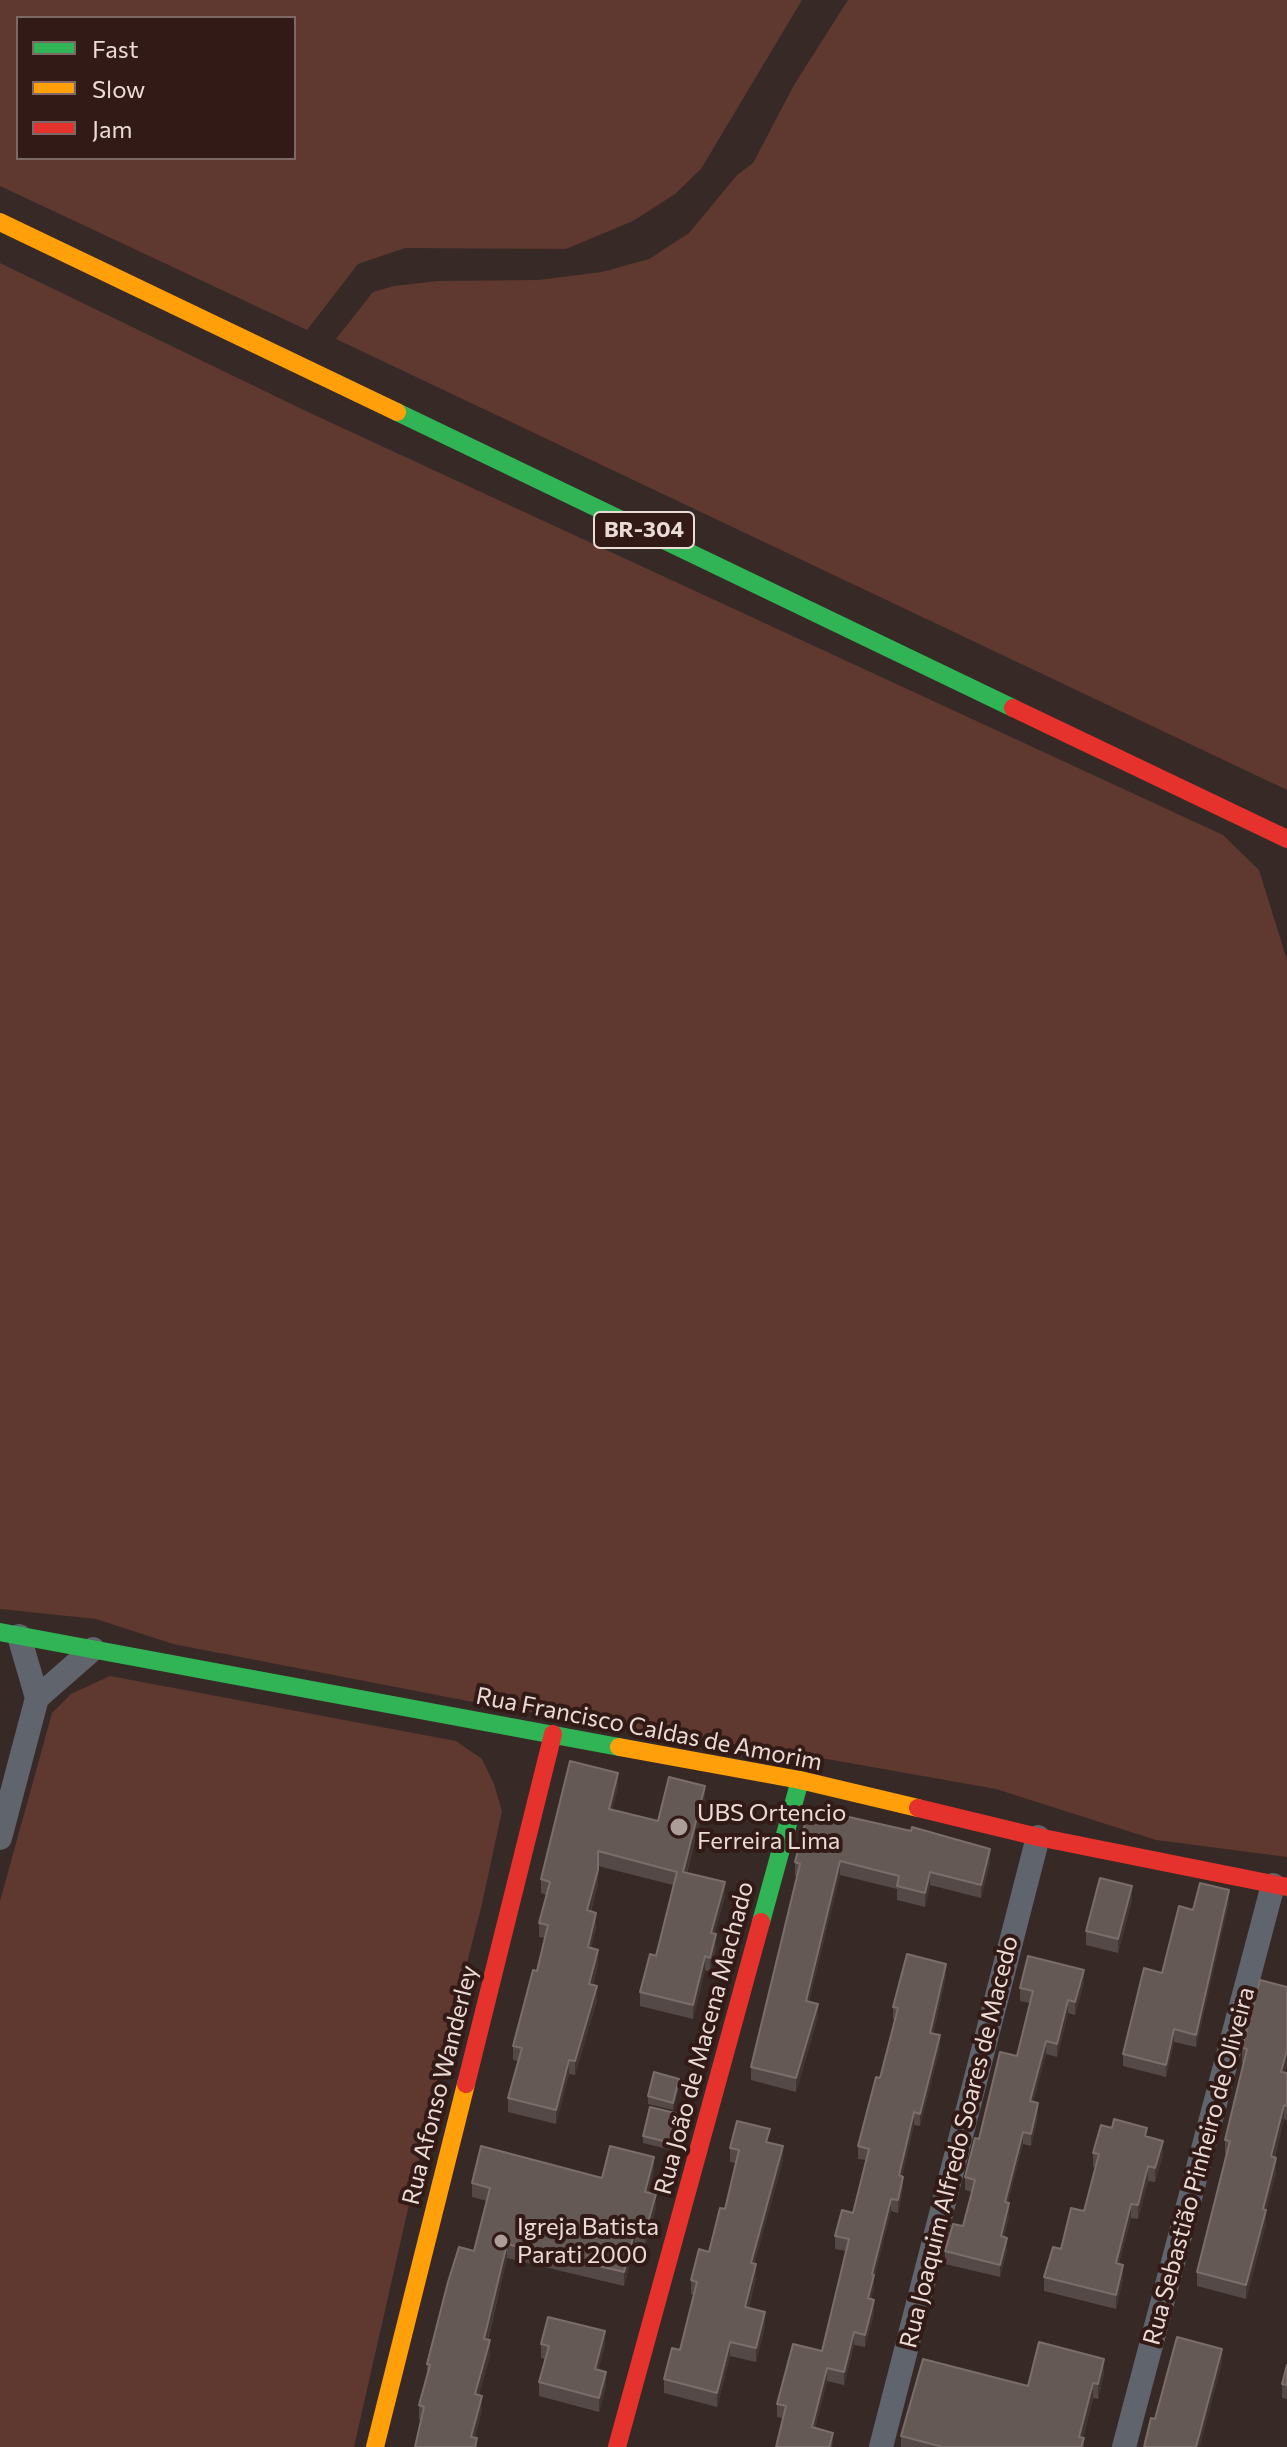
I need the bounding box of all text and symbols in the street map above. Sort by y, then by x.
legend [16,16,296,160]
text: Fast [92,34,139,63]
text: Slow [92,74,145,103]
text: Jam [92,114,132,143]
road number: BR-304 [594,512,694,548]
street label: Rua Francisco Caldas de Amorim [473,1681,825,1777]
place label: UBS Ortencio Ferreira Lima [697,1799,846,1855]
marker: UBS Ortencio Ferreira Lima [668,1816,690,1838]
street label: Rua João de Macena Machado [648,1878,760,2198]
street label: Rua Joaquim Alfredo Soares de Macedo [894,1933,1024,2351]
street label: Rua Afonso Wanderley [396,1962,484,2208]
street label: Rua Sebastião Pinheiro de Oliveira [1137,1984,1261,2348]
place label: Igreja Batista Parati 2000 [517,2213,659,2269]
marker: Igreja Batista Parati 2000 [492,2232,510,2250]

